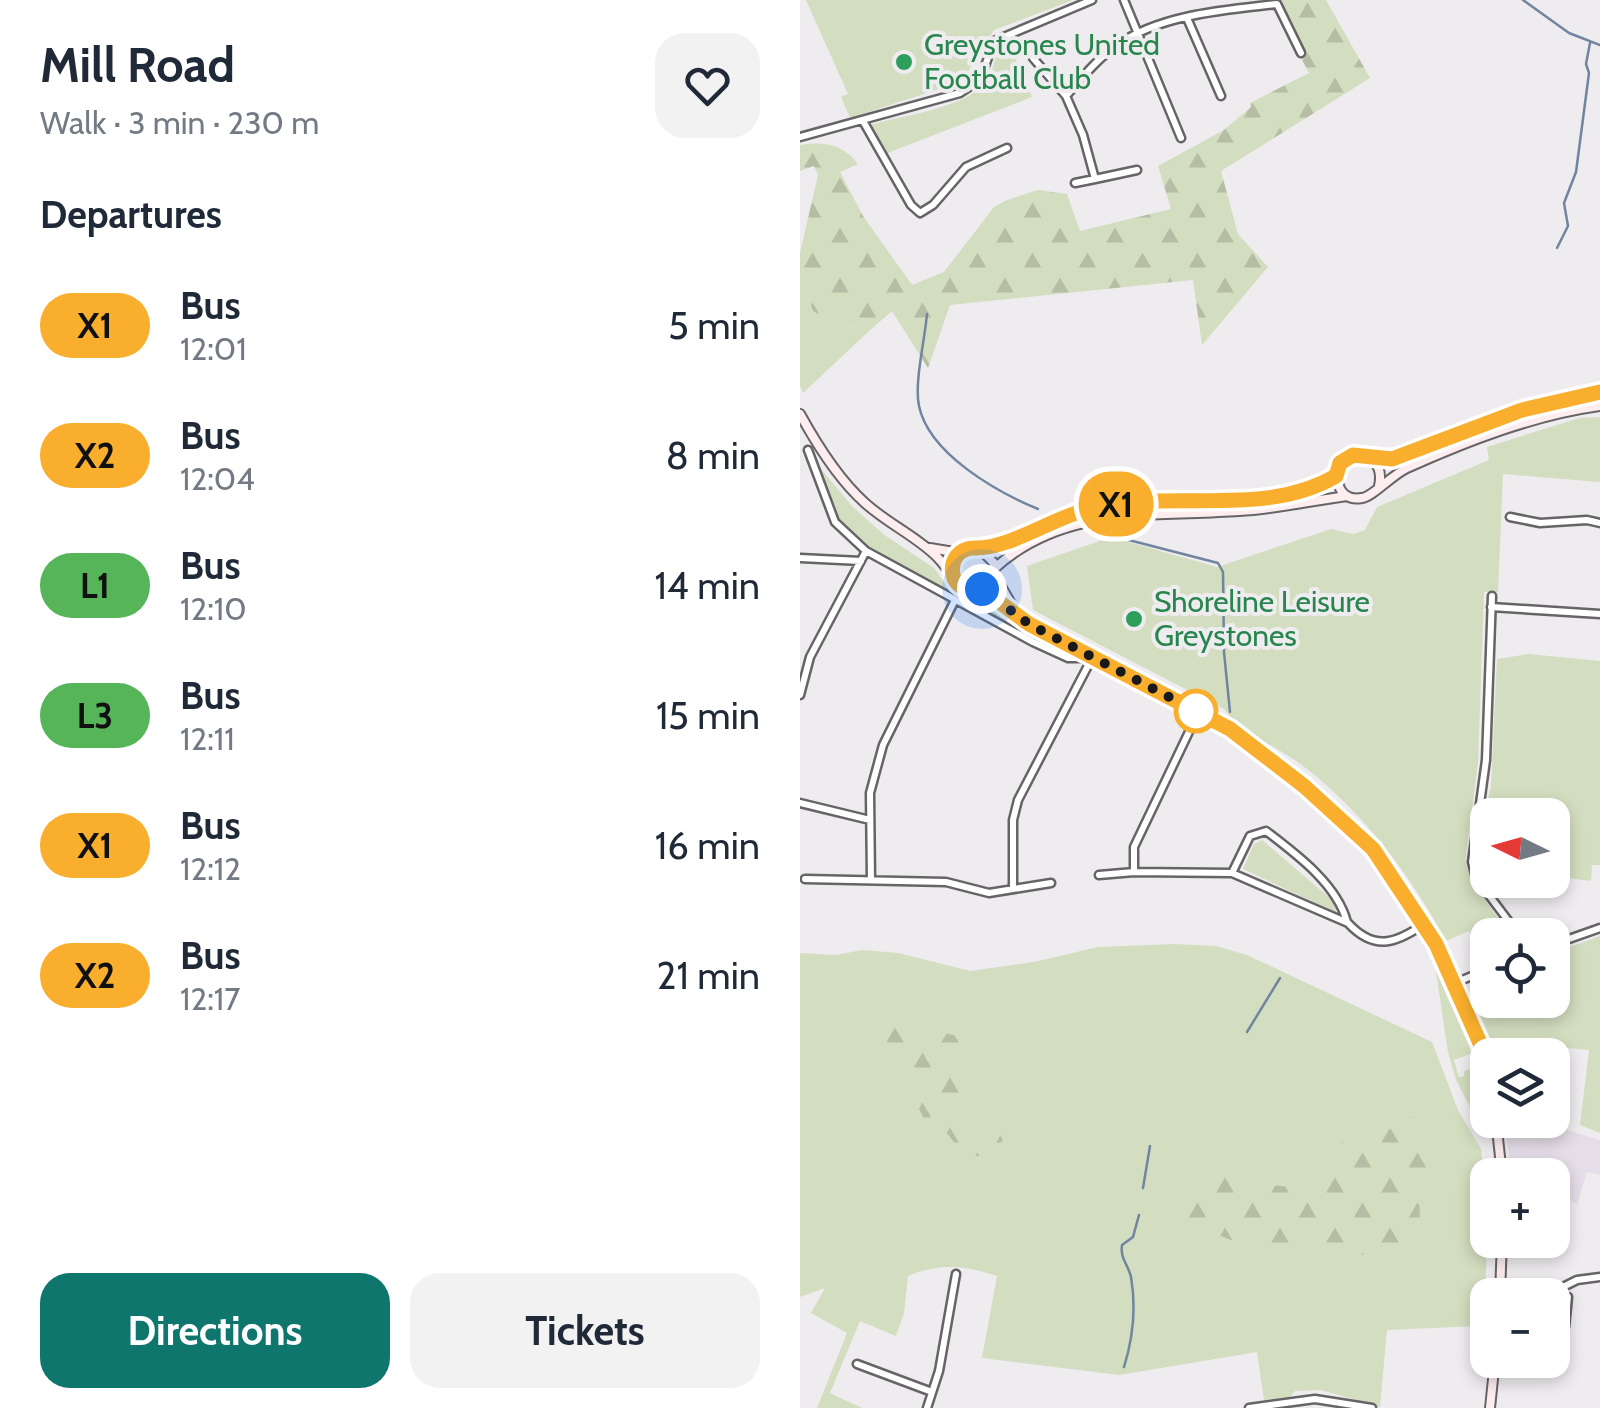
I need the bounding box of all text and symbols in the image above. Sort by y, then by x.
place label: Greystones United Football Club [924,26,1160,97]
button: heart [655,33,760,138]
text: Mill Road [40,36,235,94]
marker: Greystones United Football Club [893,51,915,73]
text: Walk · 3 min · 230 m [40,103,319,142]
text: Departures [40,191,222,238]
text: Bus [180,282,241,329]
text: 5 min [668,302,760,349]
text: X1 [78,304,112,347]
text: 12:01 [180,329,247,368]
text: Bus [180,412,241,459]
text: 8 min [666,432,760,479]
text: X2 [75,434,115,477]
text: 12:04 [180,459,255,498]
line badge: X1 [1071,472,1161,536]
text: X1 [1099,483,1133,526]
text: Bus [180,542,241,589]
text: 14 min [654,562,760,609]
text: L1 [80,564,110,607]
your location [957,564,1007,614]
place label: Shoreline Leisure Greystones [1154,583,1370,654]
text: 12:10 [180,589,247,628]
marker: Shoreline Leisure Greystones [1123,608,1145,630]
text: Bus [180,672,241,719]
unlabelled marker [1175,690,1217,732]
text: 15 min [656,692,760,739]
text: L3 [77,694,113,737]
text: 12:11 [180,719,235,758]
north arrow [1470,798,1570,898]
map controls [1470,798,1570,1378]
text: Bus [180,802,241,849]
text: 16 min [655,822,760,869]
text: X1 [78,824,112,867]
text: 12:12 [180,849,241,888]
button: locate [1470,918,1570,1018]
text: Bus [180,932,241,979]
text: 21 min [657,952,760,999]
text: X2 [75,954,115,997]
text: 12:17 [180,979,240,1018]
button: layers [1470,1038,1570,1138]
button: + [1470,1158,1570,1258]
button: Directions [40,1273,390,1388]
button: Tickets [410,1273,760,1388]
button: − [1470,1278,1570,1378]

